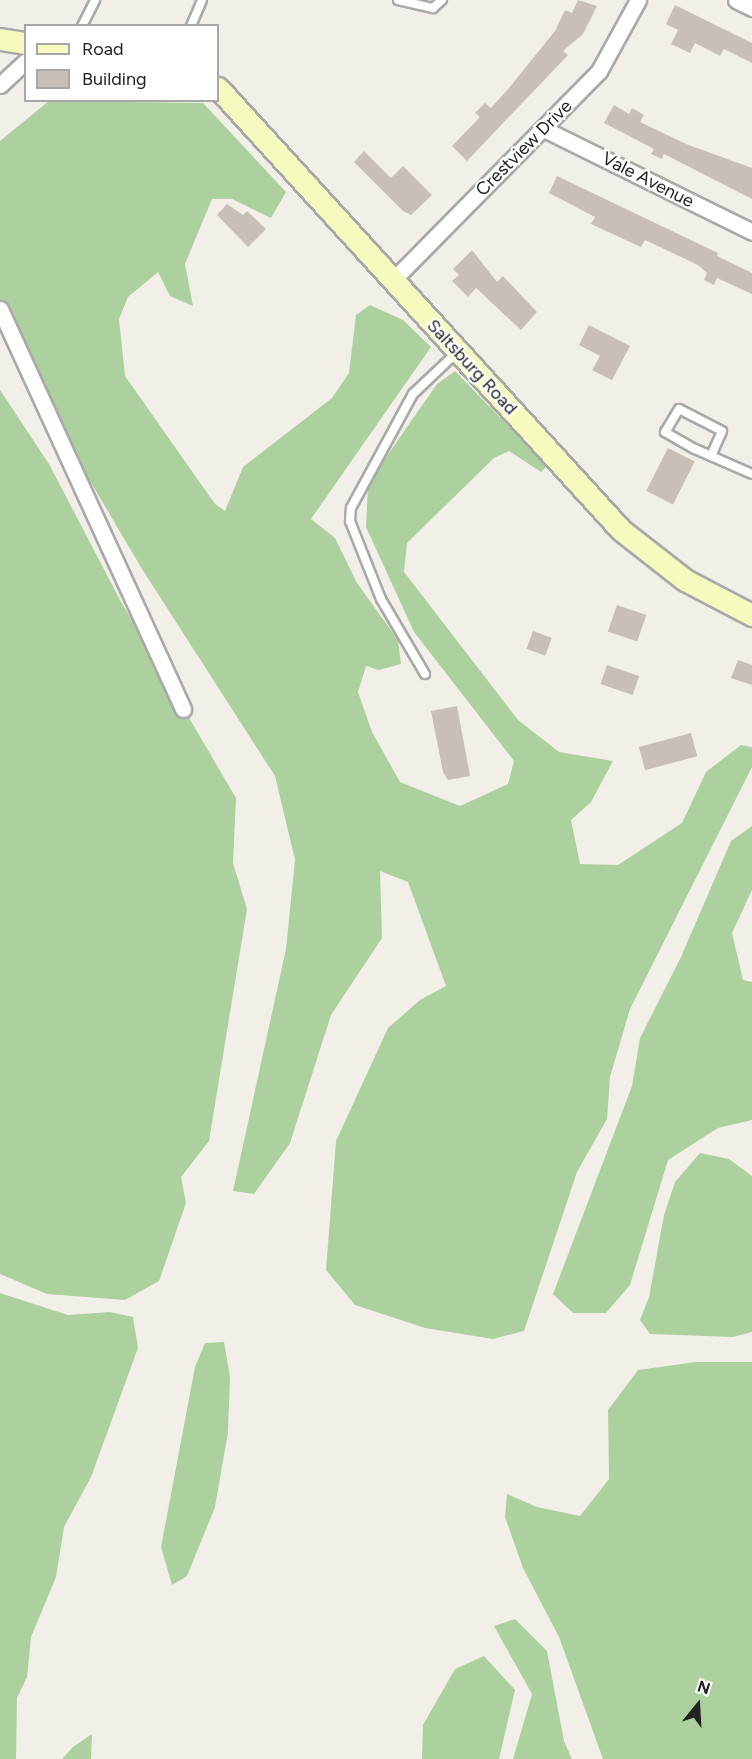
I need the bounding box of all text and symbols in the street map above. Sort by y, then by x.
legend [24,24,219,102]
text: Road [82,38,123,60]
text: Building [82,68,147,90]
street label: Crestview Drive [471,95,577,201]
street label: Vale Avenue [599,148,697,212]
street label: Saltsburg Road [422,315,522,419]
north arrow [668,1675,728,1735]
text: N [695,1676,713,1698]

